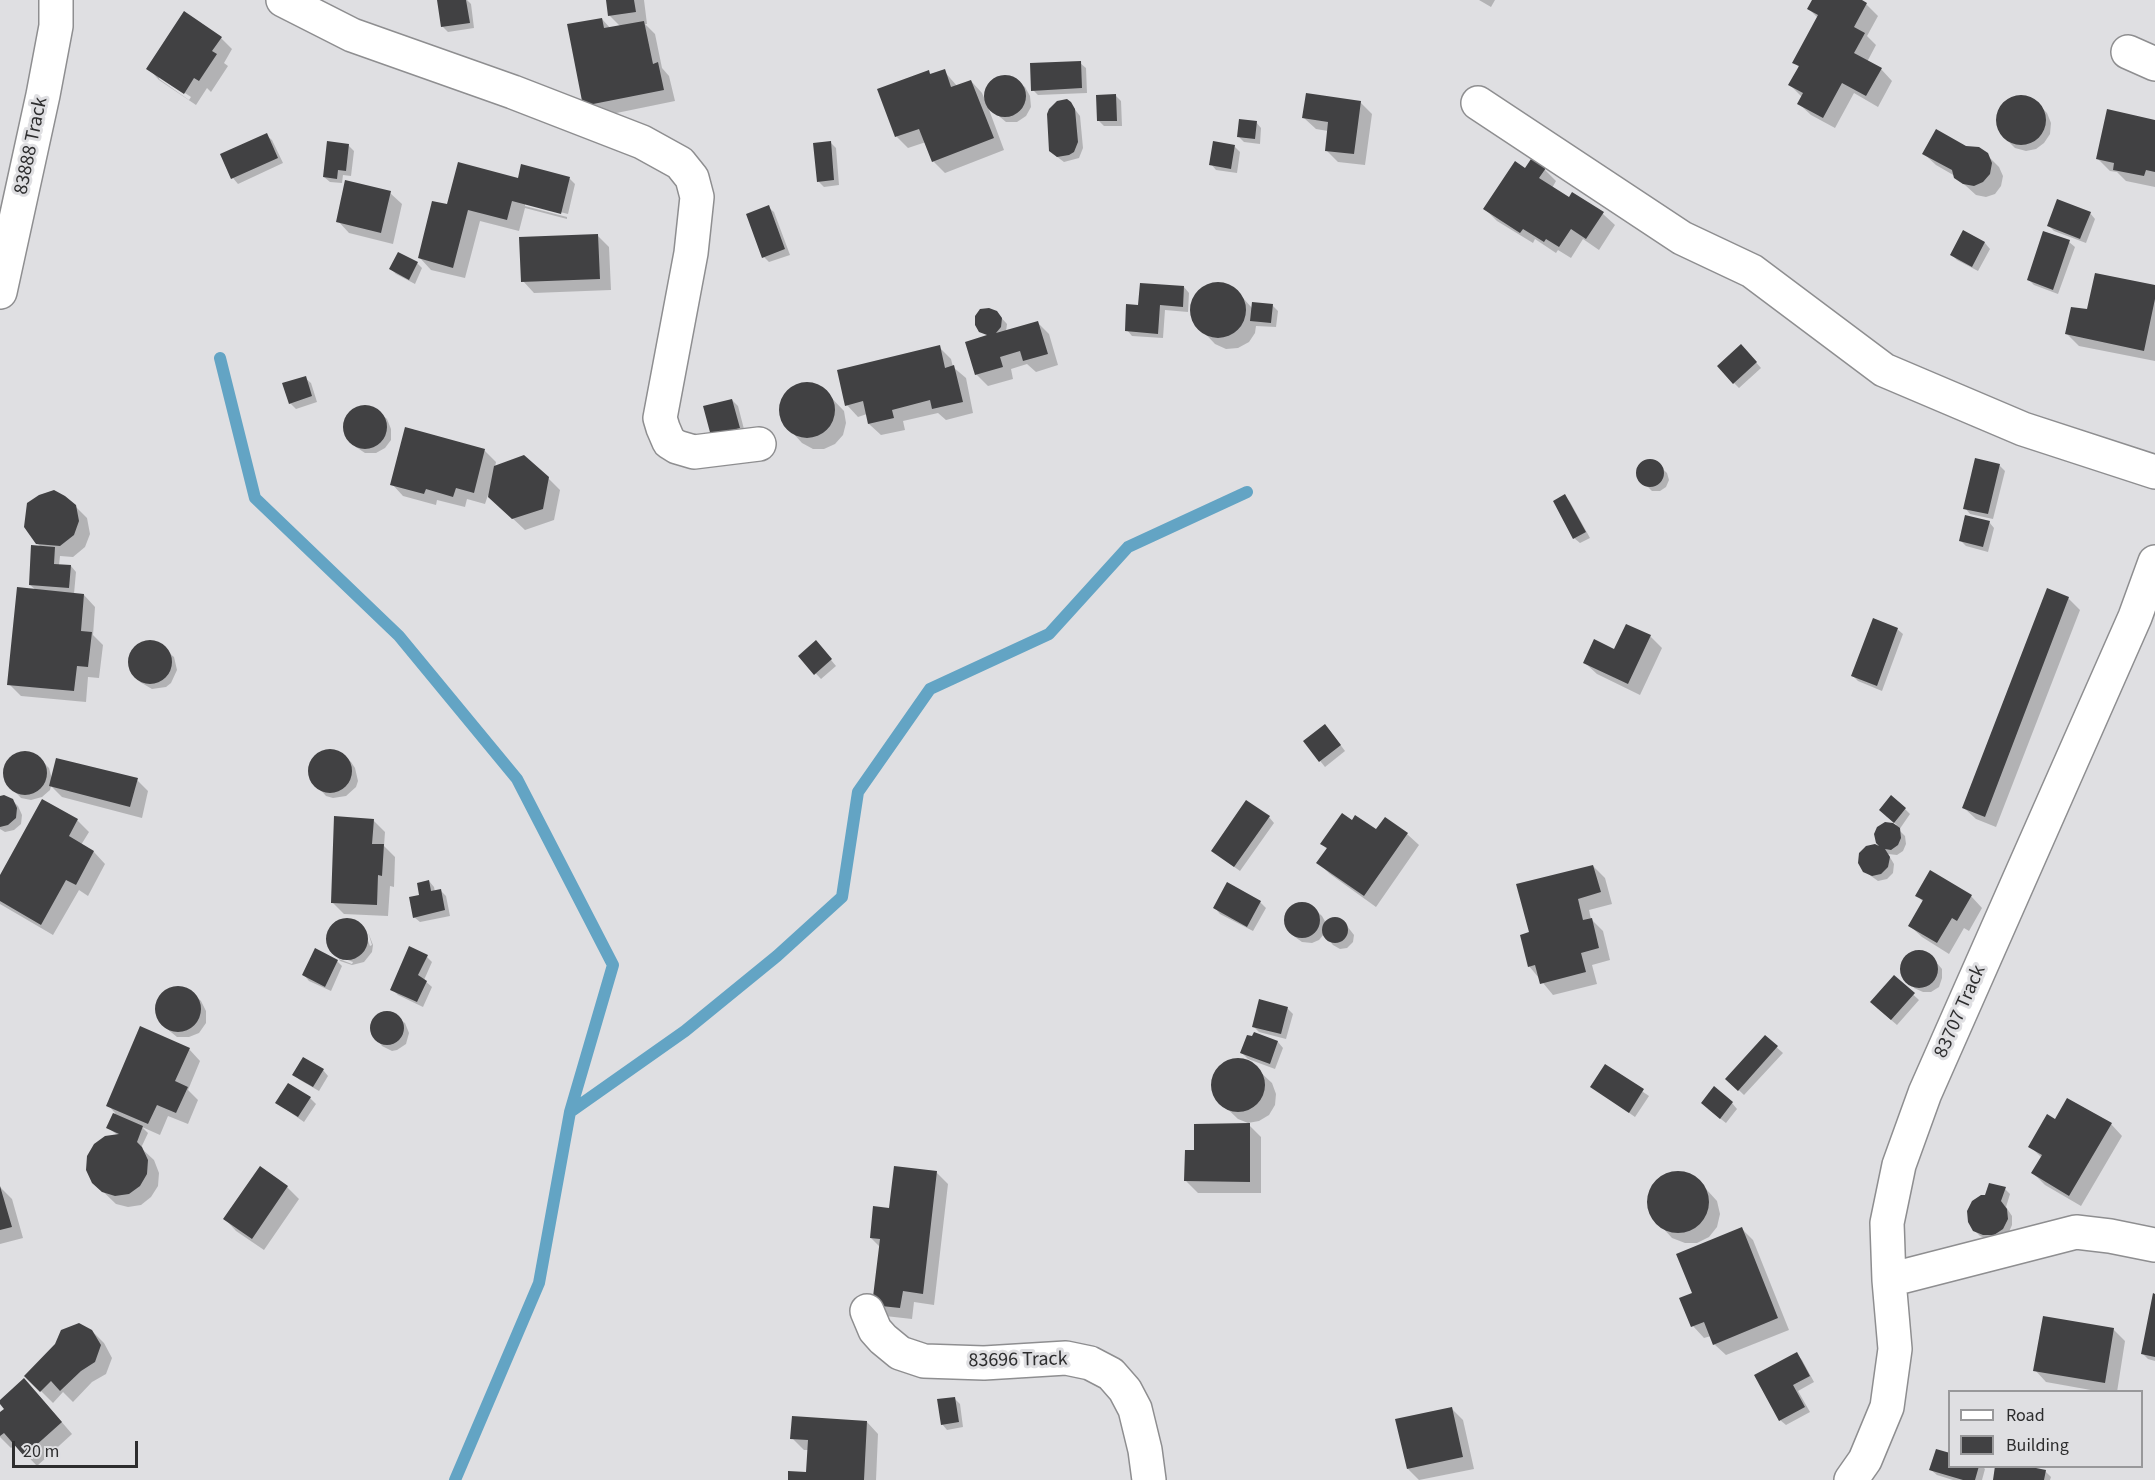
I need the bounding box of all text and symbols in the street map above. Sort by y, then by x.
street label: 83888 Track [10,95,54,197]
street label: 83707 Track [1930,962,1992,1062]
street label: 83696 Track [968,1348,1068,1374]
legend [1948,1390,2143,1468]
text: Road [2006,1403,2045,1428]
scale bar [15,1429,141,1467]
text: Building [2006,1433,2069,1458]
text: 20 m [23,1439,59,1464]

